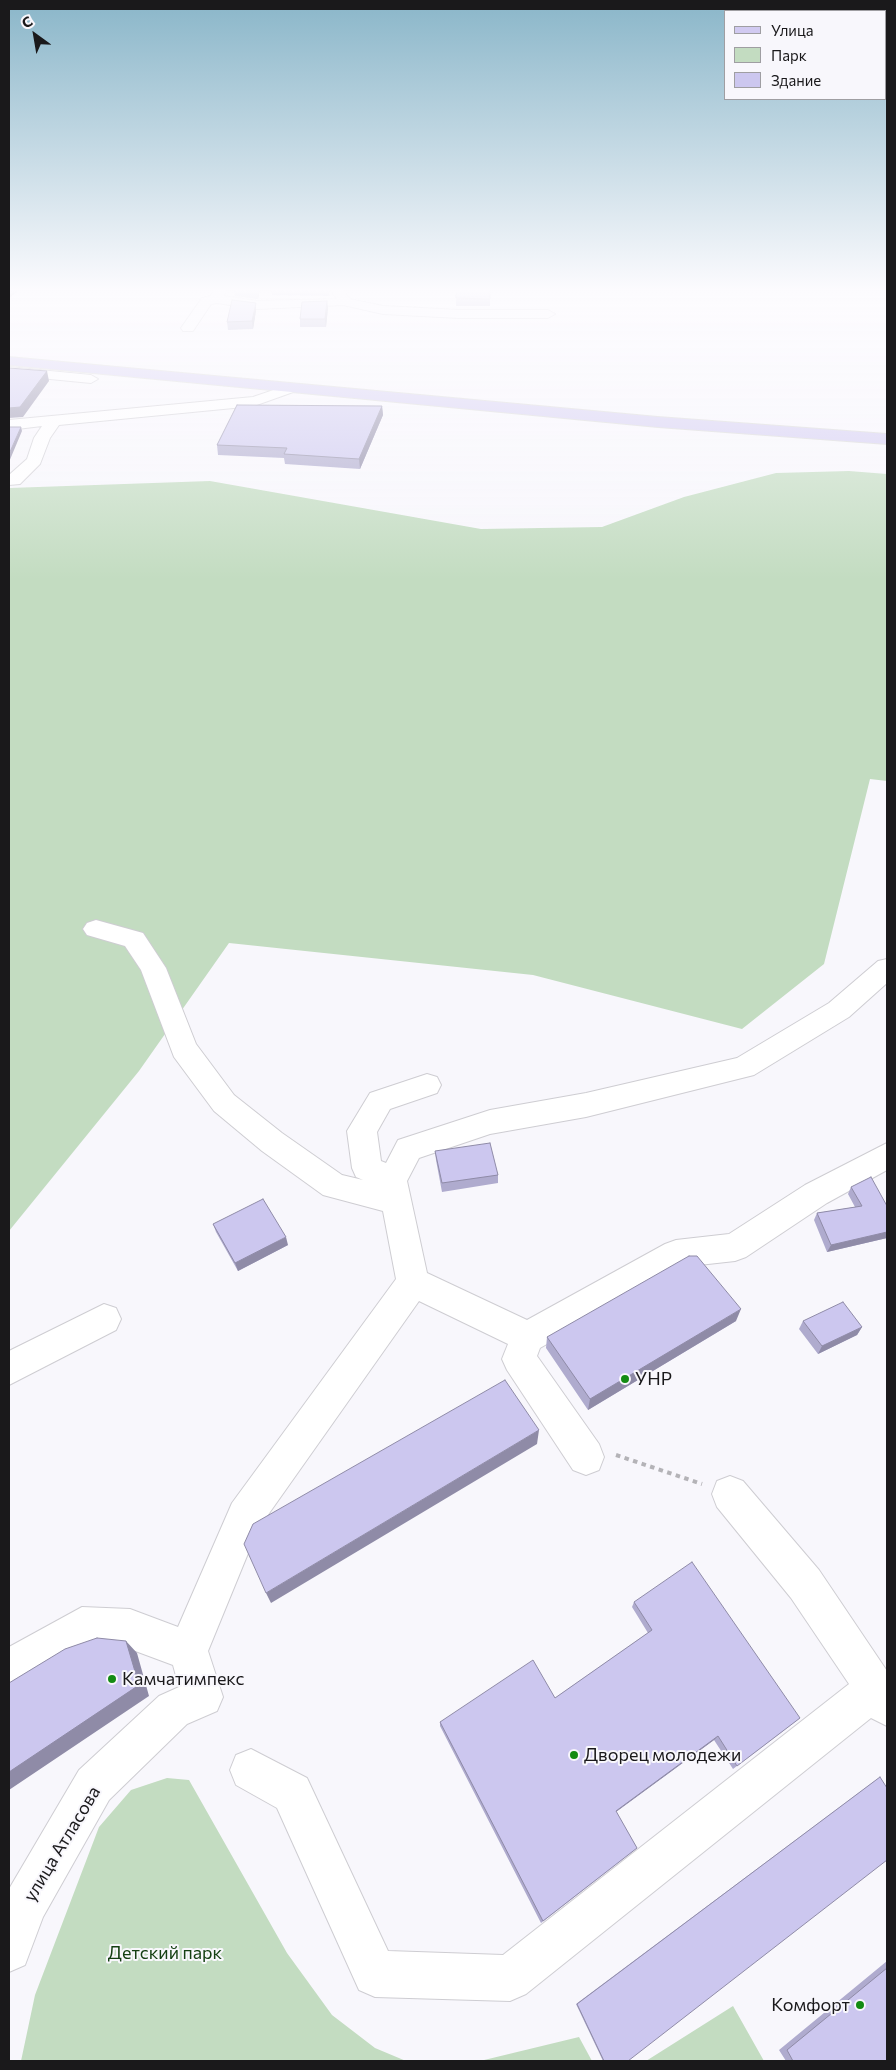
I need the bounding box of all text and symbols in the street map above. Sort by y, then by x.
north arrow [10,10,60,60]
legend [724,10,886,100]
text: С [18,12,35,32]
text: Улица [771,21,813,39]
text: Парк [771,46,807,64]
text: Здание [771,71,821,89]
place label: УНР [635,1368,672,1390]
marker: УНР [619,1373,631,1385]
place label: Камчатимпекс [122,1668,244,1690]
marker: Камчатимпекс [106,1673,118,1685]
place label: Дворец молодежи [584,1744,741,1766]
marker: Дворец молодежи [568,1749,580,1761]
street label: улица Атласова [19,1782,105,1906]
park label: Детский парк [108,1942,222,1964]
place label: Комфорт [771,1994,850,2016]
marker: Комфорт [854,1999,866,2011]

